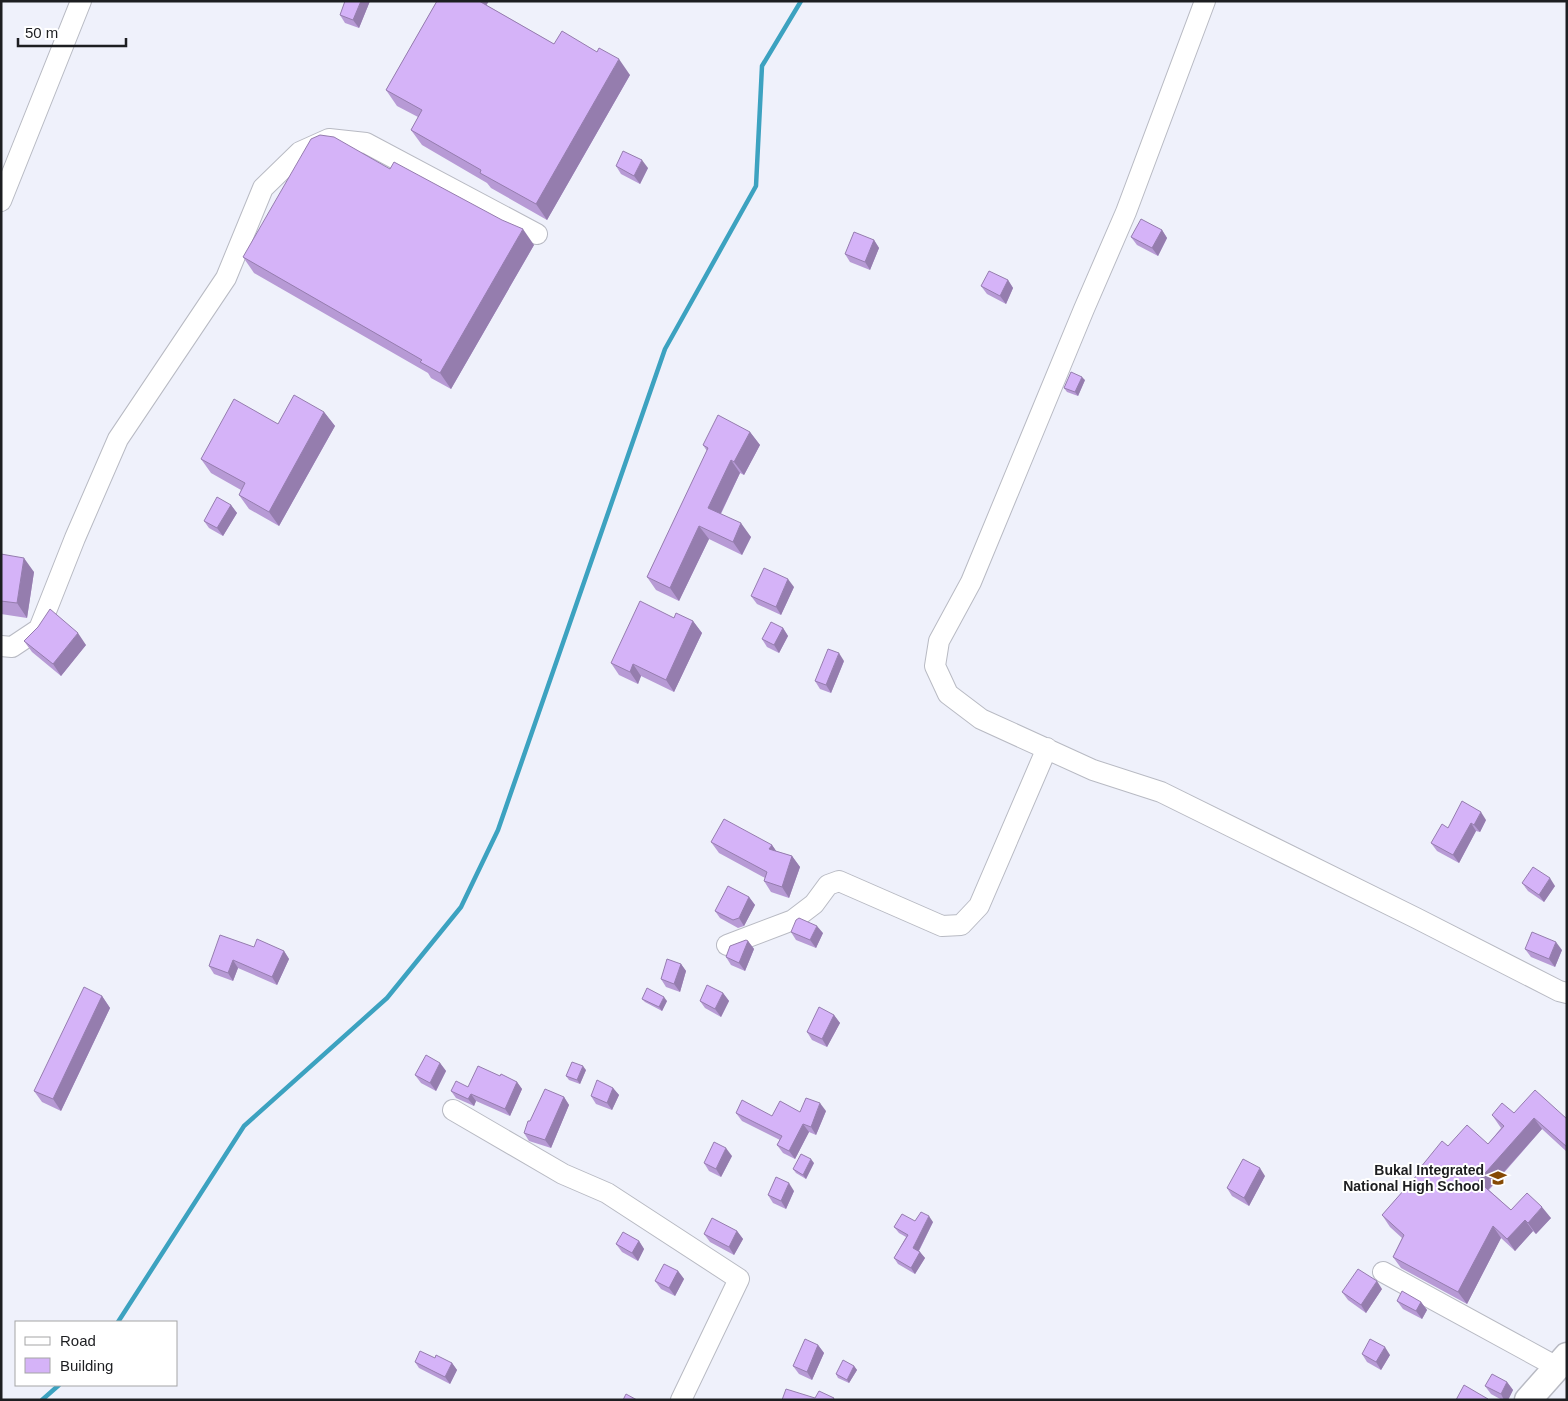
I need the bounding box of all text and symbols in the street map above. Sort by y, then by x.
scale bar [18,15,125,47]
text: 50 m [25,24,58,41]
place label: Bukal Integrated National High School [1343,1162,1484,1194]
school or university icon: Bukal Integrated National High School [1488,1168,1508,1188]
legend [15,1321,178,1386]
text: Road [60,1332,96,1349]
text: Building [60,1357,113,1374]

